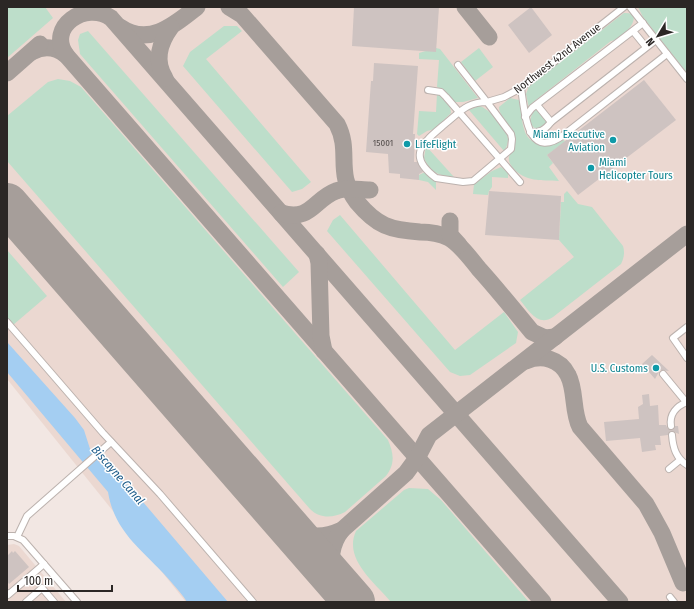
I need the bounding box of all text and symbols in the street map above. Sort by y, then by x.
north arrow [638,16,678,56]
street label: Northwest 42nd Avenue [511,20,603,96]
text: N [643,35,658,48]
place label: Miami Executive Aviation [533,128,605,154]
marker: Miami Executive Aviation [608,135,618,145]
house number: 15001 [373,138,393,148]
place label: LifeFlight [415,138,457,151]
marker: LifeFlight [402,139,412,149]
place label: Miami Helicopter Tours [599,156,673,182]
marker: Miami Helicopter Tours [586,163,596,173]
place label: U.S. Customs [591,362,648,375]
marker: U.S. Customs [651,363,661,373]
water label: Biscayne Canal [89,443,147,507]
scale bar [18,567,112,593]
text: 100 m [24,574,53,588]

